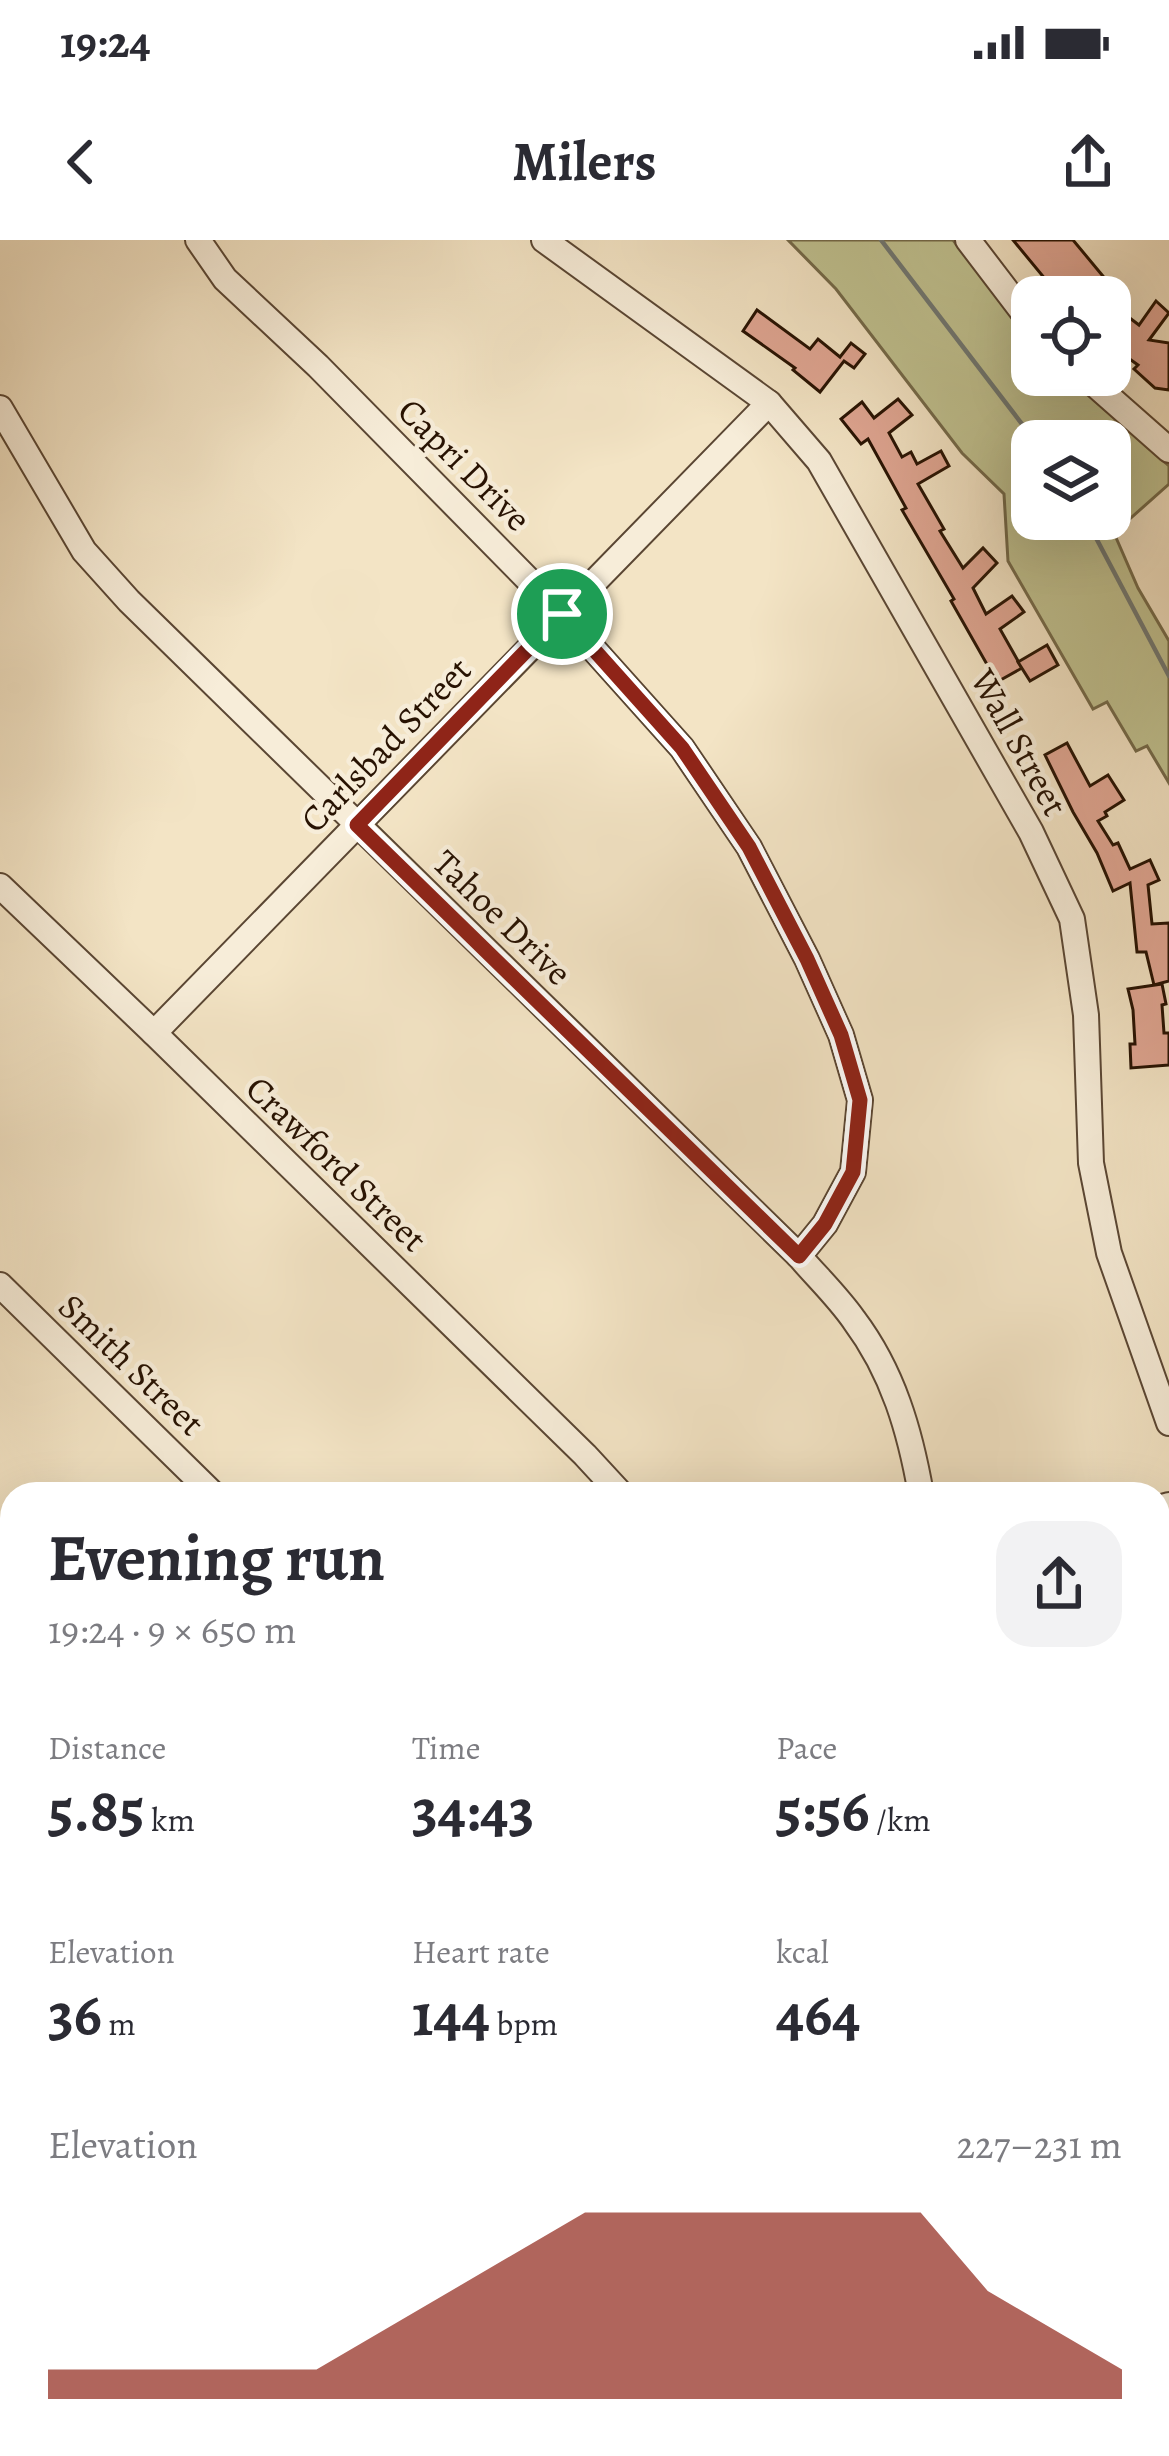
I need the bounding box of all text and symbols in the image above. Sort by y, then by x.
text: 19:24 [60,11,151,73]
text: Milers [512,125,657,199]
icon: back [48,129,114,195]
icon: share [1055,129,1121,195]
map controls [1011,276,1131,540]
button: locate [1011,276,1131,396]
street label: Capri Drive [387,387,542,542]
button: layers [1011,420,1131,540]
pin [511,563,613,665]
icon: arrive [529,581,595,647]
street label: Carlsbad Street [289,646,482,843]
street label: Wall Street [959,659,1080,824]
street label: Tahoe Drive [422,839,583,996]
street label: Crawford Street [235,1064,438,1262]
street label: Smith Street [48,1282,216,1447]
text: Evening run [48,1513,385,1603]
button: share [996,1521,1122,1647]
text: 19:24 · 9 × 650 m [48,1603,296,1656]
text: Distance [48,1725,166,1770]
text: Time [412,1725,481,1770]
text: Pace [776,1725,837,1770]
text: 5.85 [48,1770,145,1852]
text: 34:43 [412,1770,534,1852]
text: 5:56 [776,1770,870,1852]
text: km [145,1797,195,1842]
text: /km [870,1797,931,1842]
text: Elevation [48,1929,175,1974]
text: Heart rate [412,1929,550,1974]
text: kcal [776,1929,829,1974]
text: 36 [48,1974,102,2056]
text: 144 [412,1974,490,2056]
text: 464 [776,1974,860,2056]
text: m [102,2001,136,2046]
text: bpm [490,2001,558,2046]
text: Elevation [48,2118,198,2171]
text: 227–231 m [957,2118,1122,2171]

